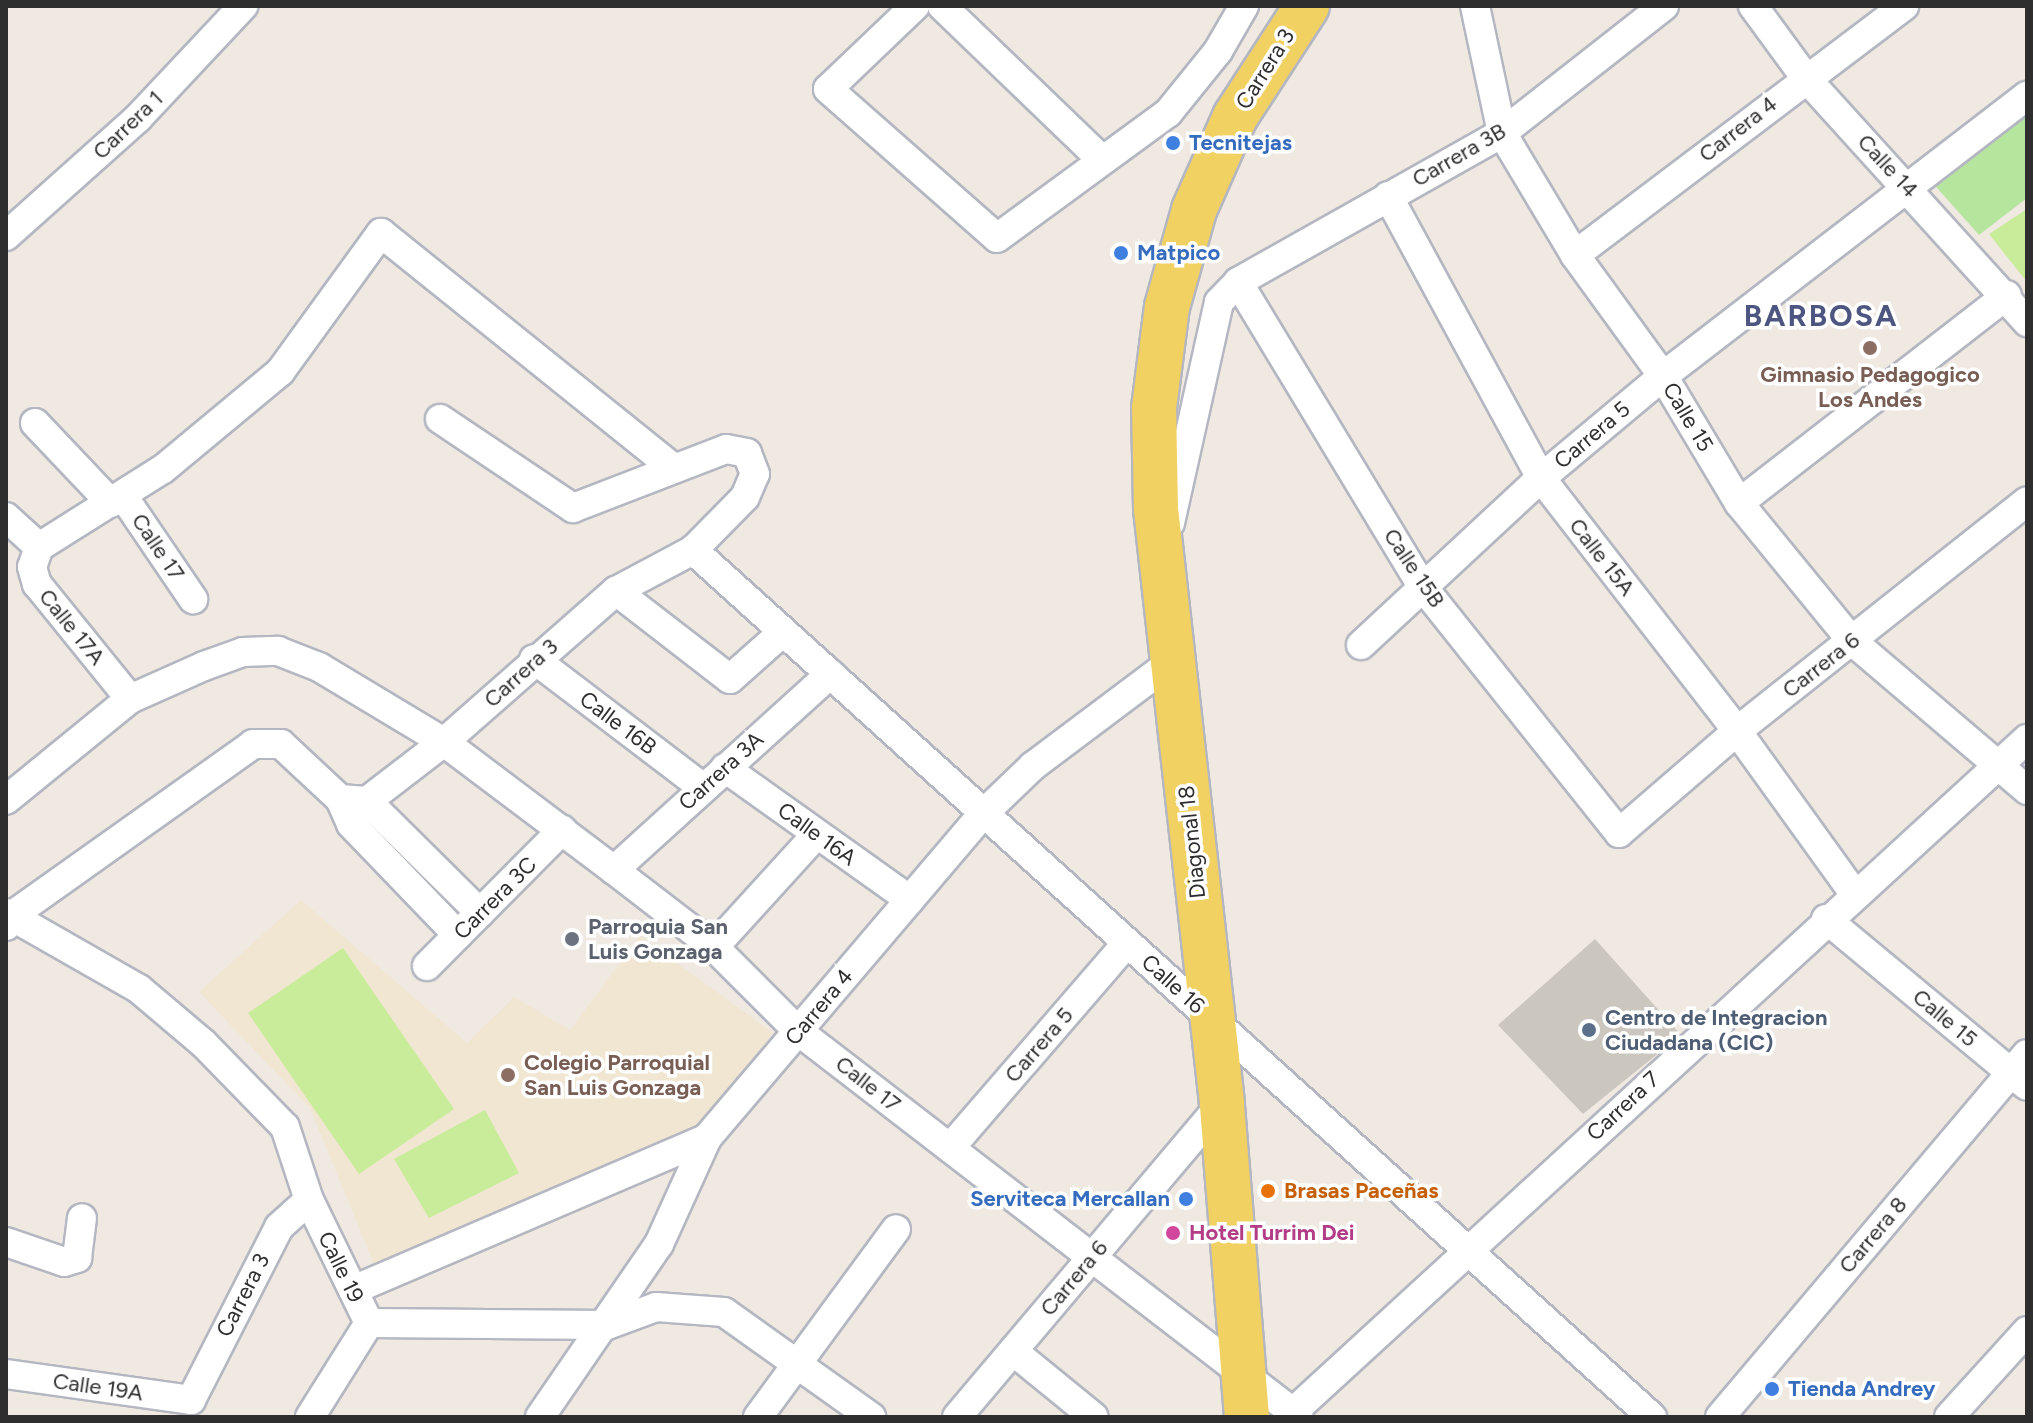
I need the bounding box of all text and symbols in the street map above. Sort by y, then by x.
street label: Carrera 3 [1230,24,1300,114]
street label: Carrera 1 [87,85,169,165]
street label: Carrera 4 [1694,90,1782,168]
street label: Carrera 3B [1408,118,1510,192]
street label: Calle 14 [1852,129,1924,203]
place label: Tecnitejas [1189,130,1292,156]
marker: Tecnitejas [1164,134,1182,152]
place label: Matpico [1137,240,1220,266]
marker: Matpico [1112,244,1130,262]
district label: BARBOSA [1744,298,1898,334]
marker: Gimnasio Pedagogico Los Andes [1861,339,1879,357]
place label: Gimnasio Pedagogico Los Andes [1760,361,1980,412]
street label: Calle 15 [1657,378,1719,456]
street label: Carrera 5 [1549,396,1635,474]
street label: Calle 17 [126,508,190,586]
street label: Calle 15A [1564,513,1640,601]
street label: Calle 15B [1378,524,1450,612]
street label: Calle 17A [33,584,111,670]
street label: Carrera 6 [1777,627,1865,703]
street label: Carrera 3 [479,633,563,713]
street label: Calle 16B [574,686,662,760]
street label: Carrera 3A [673,726,769,816]
street label: Diagonal 18 [1173,784,1211,900]
street label: Calle 16A [773,797,861,871]
street label: Carrera 3C [448,851,542,945]
place label: Parroquia San Luis Gonzaga [588,913,728,964]
marker: Parroquia San Luis Gonzaga [563,930,581,948]
street label: Calle 16 [1136,949,1210,1019]
street label: Carrera 4 [779,963,859,1051]
street label: Calle 15 [1907,983,1983,1053]
street label: Carrera 5 [999,1002,1079,1088]
place label: Centro de Integracion Ciudadana (CIC) [1605,1004,1827,1056]
marker: Centro de Integracion Ciudadana (CIC) [1580,1021,1598,1039]
place label: Colegio Parroquial San Luis Gonzaga [524,1049,710,1100]
street label: Calle 17 [830,1050,906,1118]
marker: Colegio Parroquial San Luis Gonzaga [499,1066,517,1084]
street label: Carrera 7 [1581,1066,1665,1146]
place label: Brasas Paceñas [1284,1178,1438,1204]
marker: Brasas Paceñas [1259,1182,1277,1200]
place label: Serviteca Mercallan [970,1186,1170,1212]
marker: Serviteca Mercallan [1177,1190,1195,1208]
street label: Carrera 8 [1833,1191,1913,1279]
place label: Hotel Turrim Dei [1189,1220,1354,1246]
marker: Hotel Turrim Dei [1164,1224,1182,1242]
street label: Calle 19 [313,1227,369,1307]
street label: Carrera 6 [1035,1235,1113,1321]
street label: Carrera 3 [211,1249,275,1341]
street label: Calle 19A [51,1368,145,1406]
place label: Tienda Andrey [1788,1376,1935,1402]
marker: Tienda Andrey [1763,1380,1781,1398]

